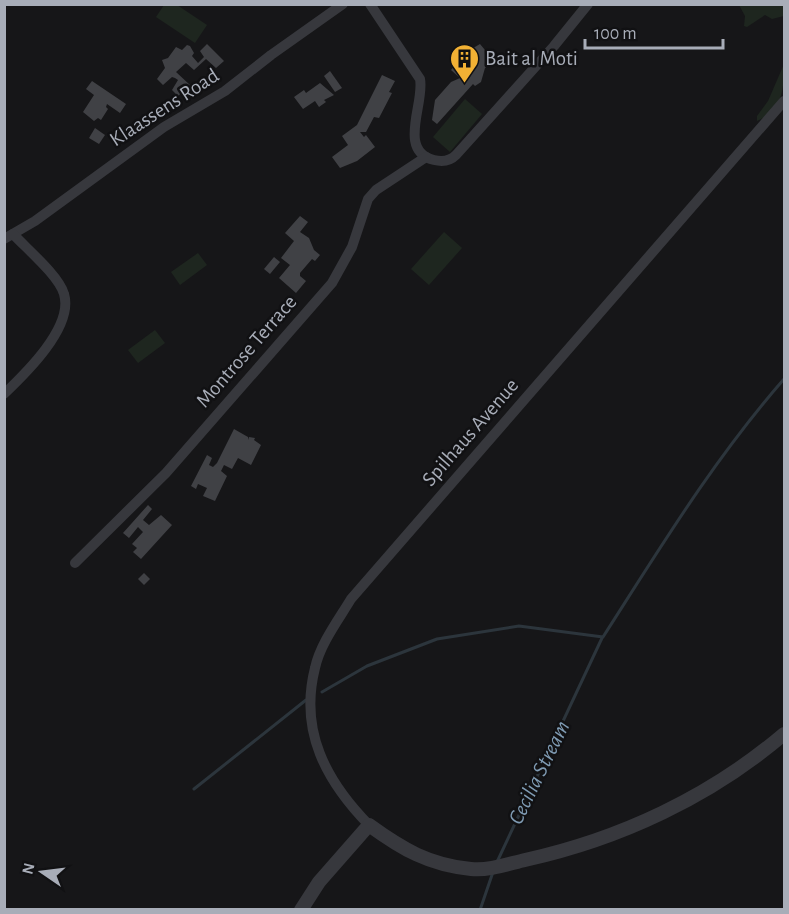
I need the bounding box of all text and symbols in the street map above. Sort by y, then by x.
scale bar [585,12,723,50]
text: 100 m [594,25,637,43]
building icon: Bait al Moti [448,42,480,84]
place label: Bait al Moti [485,48,578,69]
street label: Klaassens Road [106,64,223,150]
street label: Montrose Terrace [192,291,301,411]
street label: Spilhaus Avenue [418,375,522,490]
water label: Cecilia Stream [504,717,573,828]
north arrow [12,842,72,902]
text: N [19,861,38,876]

